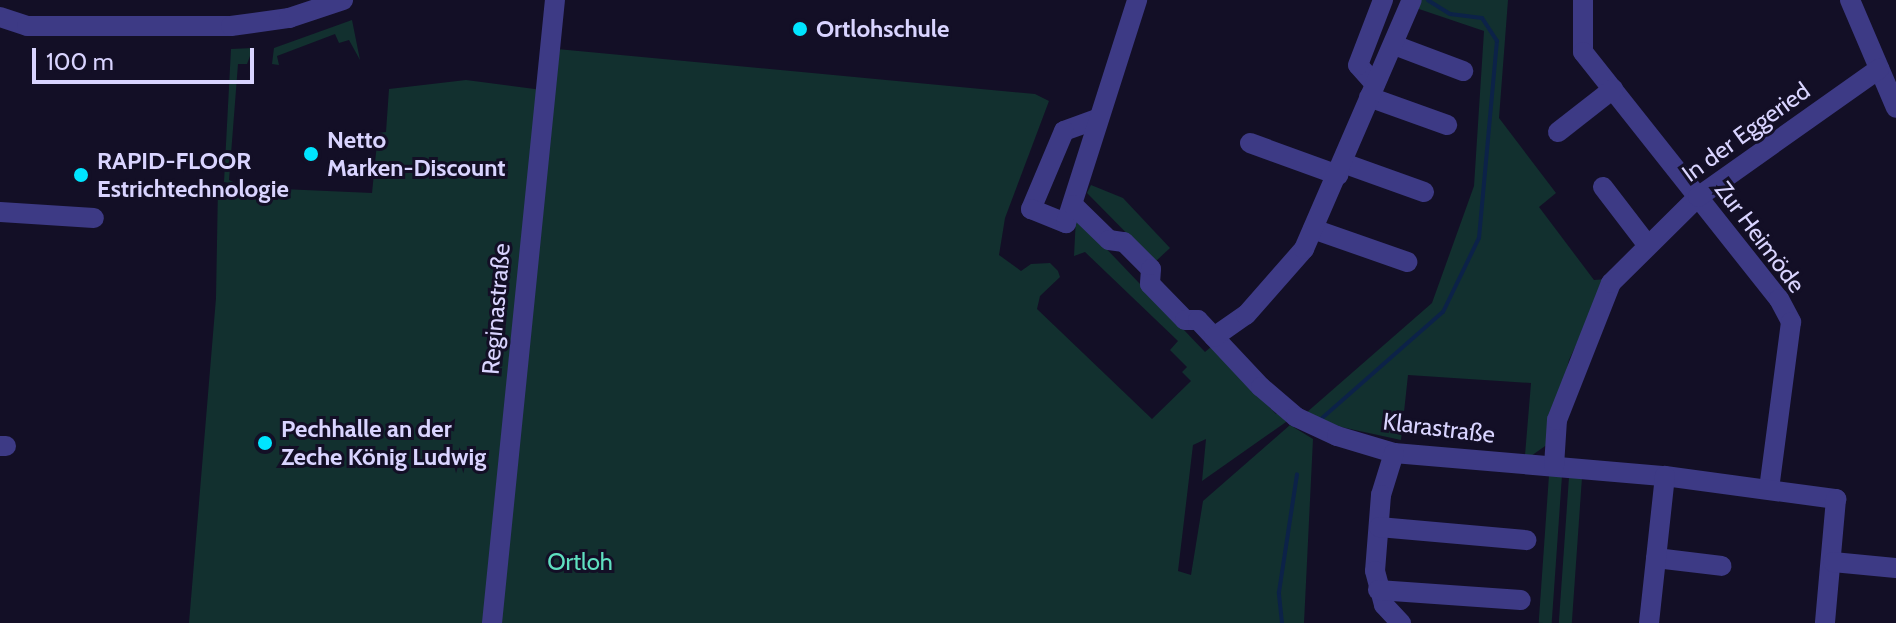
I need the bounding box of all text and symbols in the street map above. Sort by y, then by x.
place label: Ortlohschule [816,15,949,43]
marker: Ortlohschule [791,20,809,38]
scale bar [36,32,258,82]
text: 100 m [46,47,114,76]
street label: In der Eggeried [1677,76,1815,188]
place label: Netto Marken-Discount [327,126,506,182]
marker: Netto Marken-Discount [302,145,320,163]
place label: RAPID-FLOOR Estrichtechnologie [97,147,289,203]
marker: RAPID-FLOOR Estrichtechnologie [72,166,90,184]
street label: Zur Heimöde [1709,176,1811,298]
street label: Reginastraße [476,242,516,376]
street label: Klarastraße [1381,407,1497,449]
place label: Pechhalle an der Zeche König Ludwig [281,415,486,471]
marker: Pechhalle an der Zeche König Ludwig [256,434,274,452]
park label: Ortloh [547,548,613,576]

